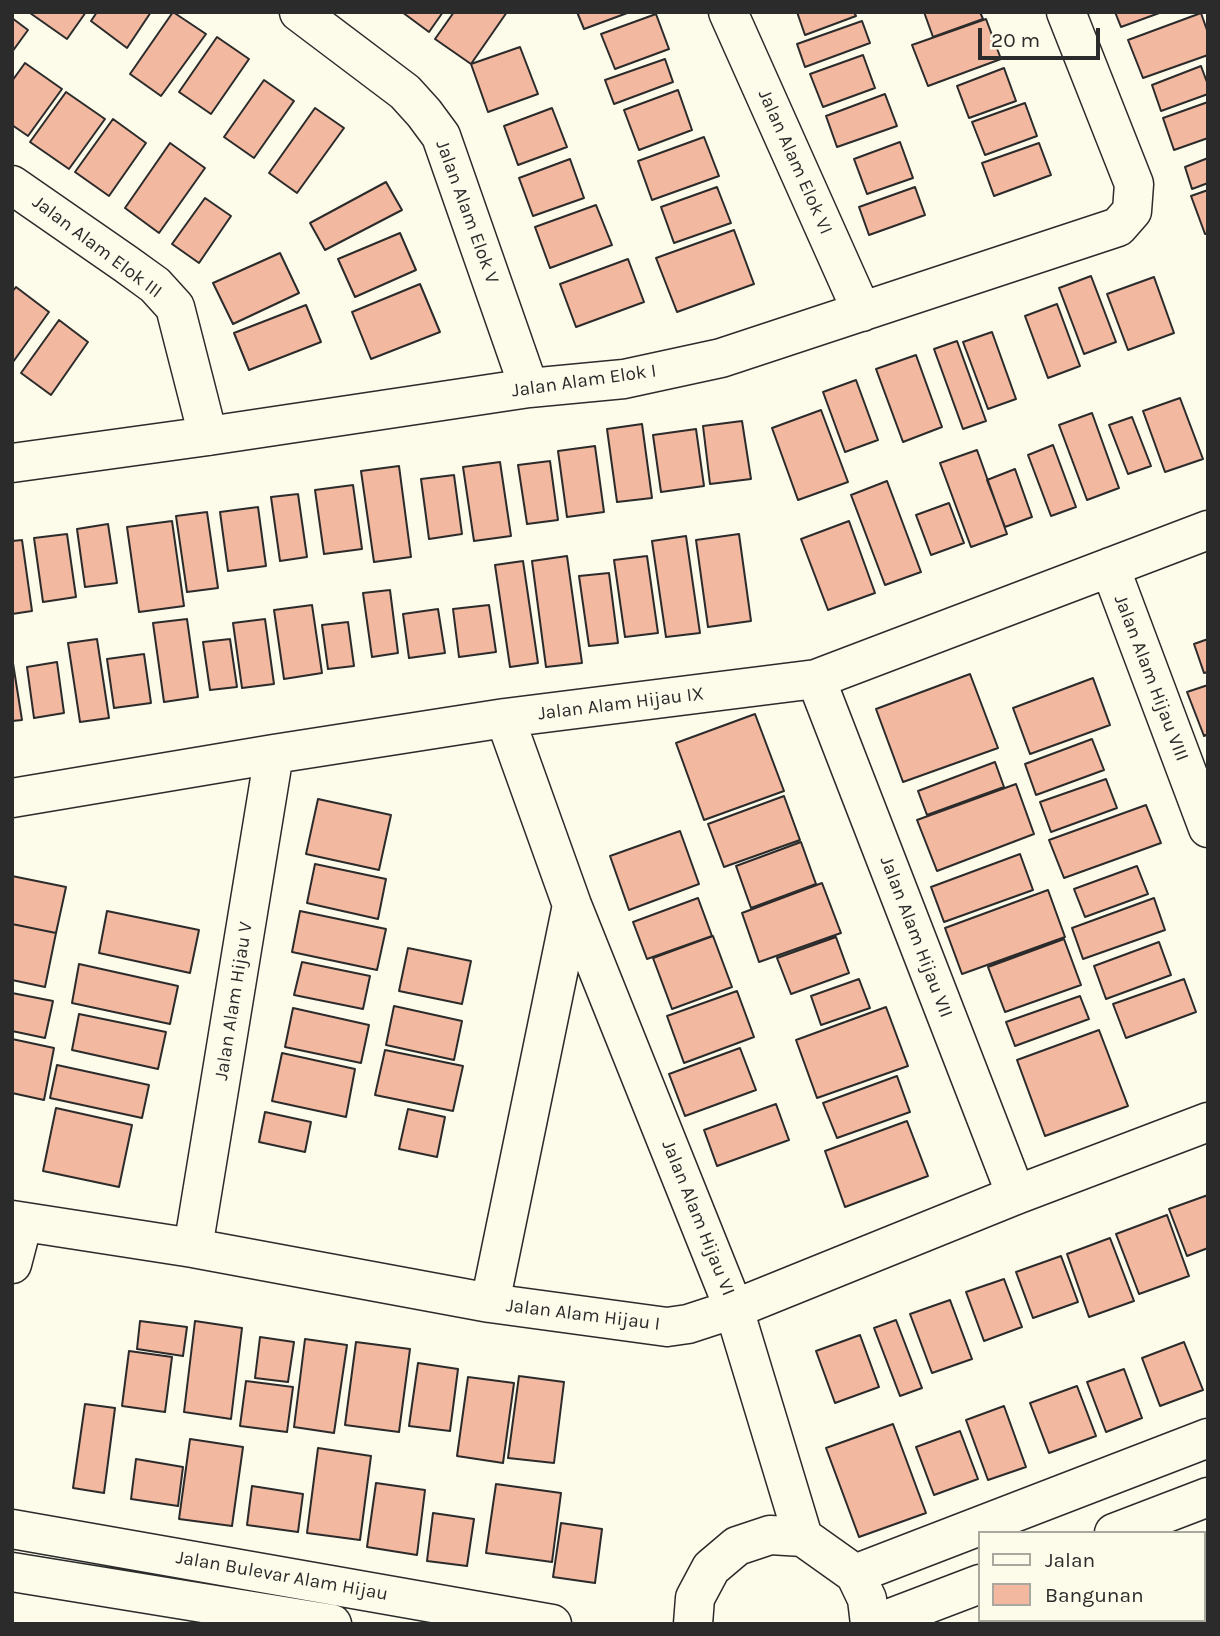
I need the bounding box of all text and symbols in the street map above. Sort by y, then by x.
scale bar [982,14,1104,58]
text: 20 m [991,28,1040,52]
street label: Jalan Alam Elok VI [753,86,837,238]
street label: Jalan Alam Elok V [430,137,504,287]
street label: Jalan Alam Elok III [28,191,166,303]
street label: Jalan Alam Elok I [510,360,658,402]
street label: Jalan Alam Hijau VIII [1109,592,1193,764]
street label: Jalan Alam Hijau IX [537,682,705,726]
street label: Jalan Alam Hijau VII [875,853,957,1021]
street label: Jalan Alam Hijau V [210,920,258,1082]
street label: Jalan Alam Hijau VI [656,1137,740,1299]
street label: Jalan Alam Hijau I [505,1294,661,1336]
legend [978,1531,1206,1622]
street label: Jalan Bulevar Alam Hijau [174,1546,390,1606]
text: Jalan [1045,1548,1095,1572]
text: Bangunan [1045,1583,1144,1607]

